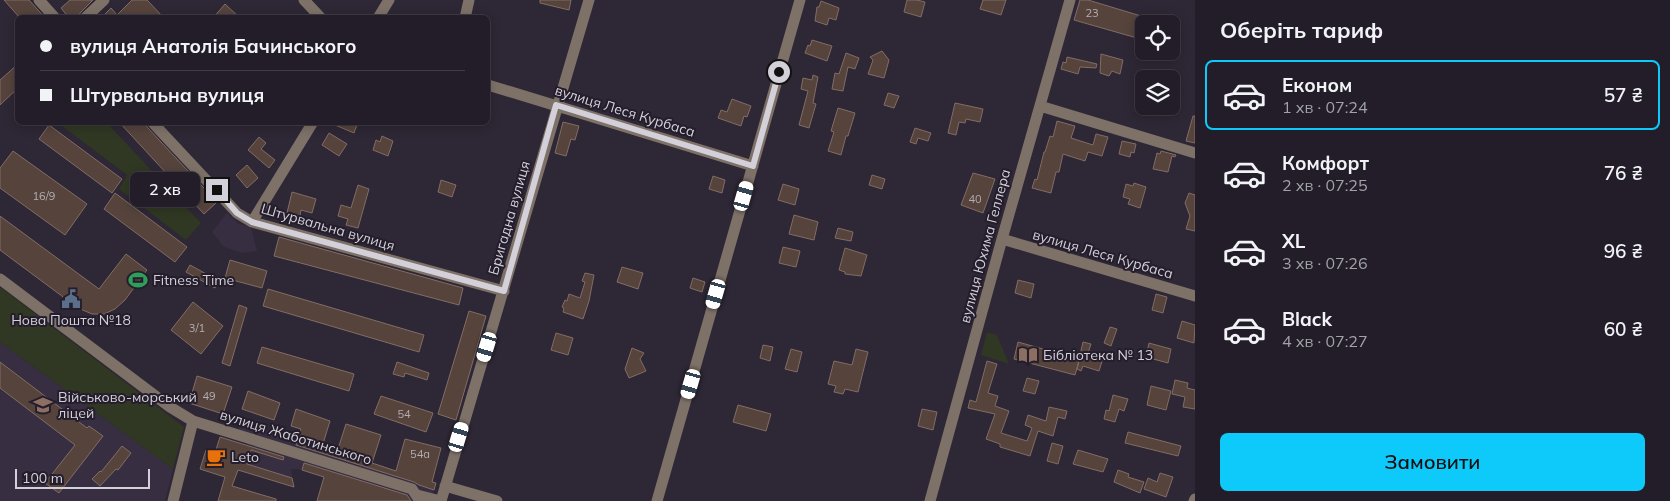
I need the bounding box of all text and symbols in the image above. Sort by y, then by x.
house number: 23 [1085,6,1099,20]
map controls [1135,15,1180,115]
button: locate [1135,15,1180,60]
text: Оберіть тариф [1220,16,1383,44]
text: вулиця Анатолія Бачинського [70,34,357,58]
route start [768,61,790,83]
button: layers [1135,70,1180,115]
icon: car [1222,73,1267,118]
text: Економ [1282,73,1352,97]
street label: вулиця Леся Курбаса [553,81,697,141]
text: Штурвальна вулиця [70,83,264,107]
text: 57 ₴ [1604,83,1643,107]
text: 1 хв · 07:24 [1282,97,1368,117]
icon: car [1222,151,1267,196]
text: Комфорт [1282,151,1369,175]
street label: Бригадна вулиця [484,159,534,277]
text: 76 ₴ [1604,161,1643,185]
street label: вулиця Юхима Геллера [956,167,1014,325]
callout: 2 хв [130,172,200,208]
text: 2 хв · 07:25 [1282,175,1368,195]
text: 2 хв [149,179,181,199]
route end [206,179,228,201]
car [732,180,755,212]
house number: 16/9 [33,189,55,203]
house number: 40 [968,192,982,206]
street label: Штурвальна вулиця [259,199,397,255]
street label: вулиця Леся Курбаса [1031,225,1175,283]
icon: car [1222,229,1267,274]
text: XL [1282,229,1305,253]
text: 96 ₴ [1604,239,1643,263]
text: 3 хв · 07:26 [1282,253,1368,273]
sports icon: Fitness Time [127,269,149,291]
place label: Fitness Time [153,271,234,289]
car [704,278,727,310]
public building icon: Нова Пошта №18 [60,288,82,310]
icon: car [1222,307,1267,352]
text: Black [1282,307,1332,331]
place label: Нова Пошта №18 [11,311,131,329]
text: 60 ₴ [1604,317,1643,341]
house number: 3/1 [189,321,205,335]
car [475,330,498,364]
text: 4 хв · 07:27 [1282,331,1368,351]
library icon: Бібліотека № 13 [1017,344,1039,366]
place label: Бібліотека № 13 [1043,346,1153,364]
car [679,368,702,400]
place label: Військово-морський ліцей [58,388,197,422]
house number: 49 [202,389,216,403]
school or university icon: Військово-морський ліцей [32,394,54,416]
street label: вулиця Жаботинського [218,405,374,469]
house number: 54 [397,407,411,421]
car [447,420,470,454]
button: Замовити [1220,433,1645,491]
cafe icon: Leto [205,446,227,468]
house number: 54а [410,447,430,461]
place label: Leto [231,448,259,466]
scale bar [15,466,150,489]
text: 100 m [22,469,63,487]

